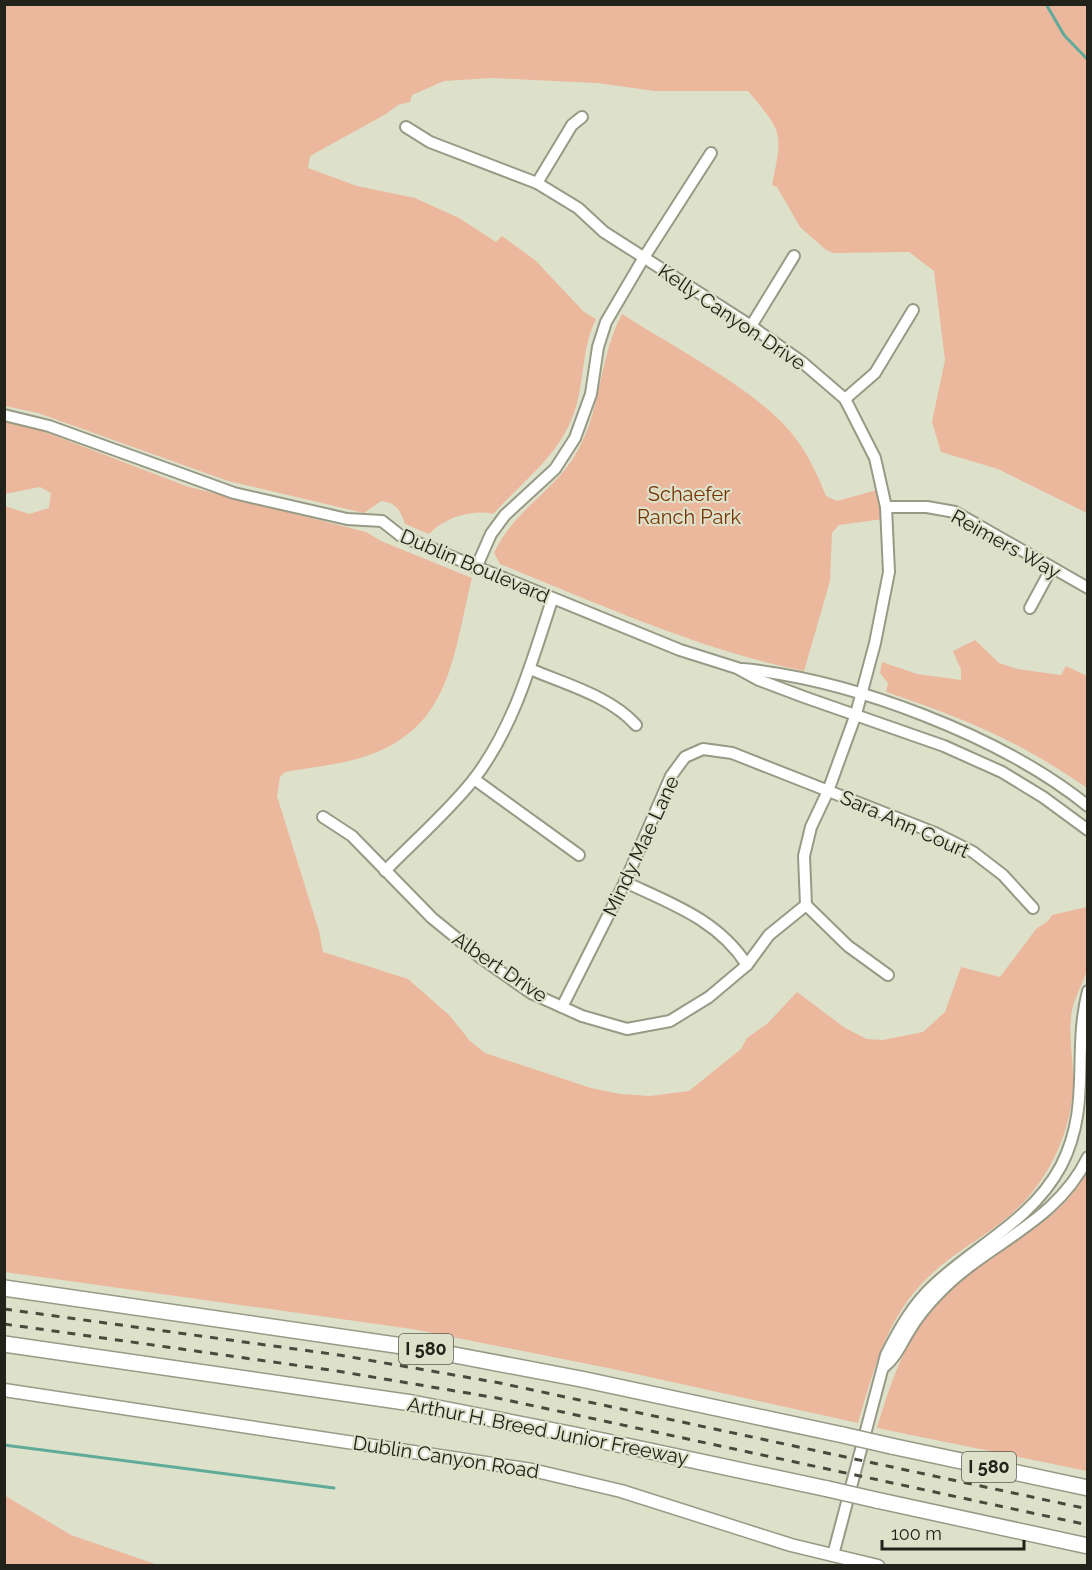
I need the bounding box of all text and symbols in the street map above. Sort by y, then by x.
street label: Kelly Canyon Drive [654,259,811,375]
park label: Schaefer Ranch Park [637,482,741,529]
street label: Reimers Way [947,504,1065,584]
street label: Dublin Boulevard [397,524,553,608]
street label: Mindy Mae Lane [598,772,684,920]
street label: Sara Ann Court [837,785,973,863]
street label: Albert Drive [448,926,552,1008]
road number: I 580 [399,1334,453,1364]
street label: Arthur H. Breed Junior Freeway [405,1392,691,1470]
street label: Dublin Canyon Road [351,1430,541,1484]
road number: I 580 [962,1452,1016,1482]
scale bar [882,1513,1024,1551]
text: 100 m [891,1523,942,1544]

